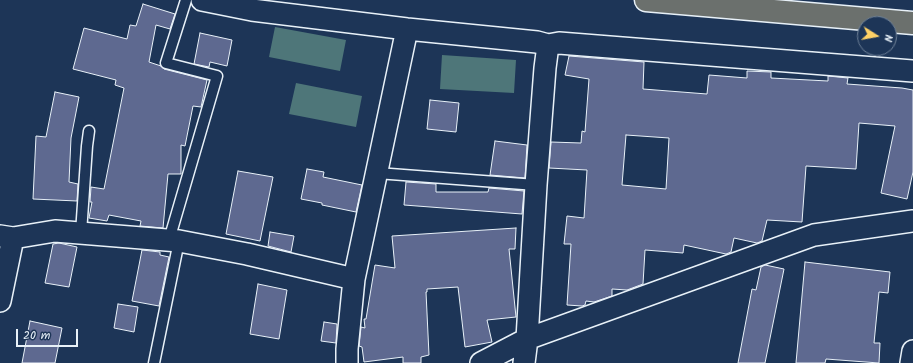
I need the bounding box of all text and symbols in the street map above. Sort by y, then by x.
north arrow [857,16,897,56]
text: N [878,33,897,43]
scale bar [18,321,80,347]
text: 20 m [23,326,50,345]

